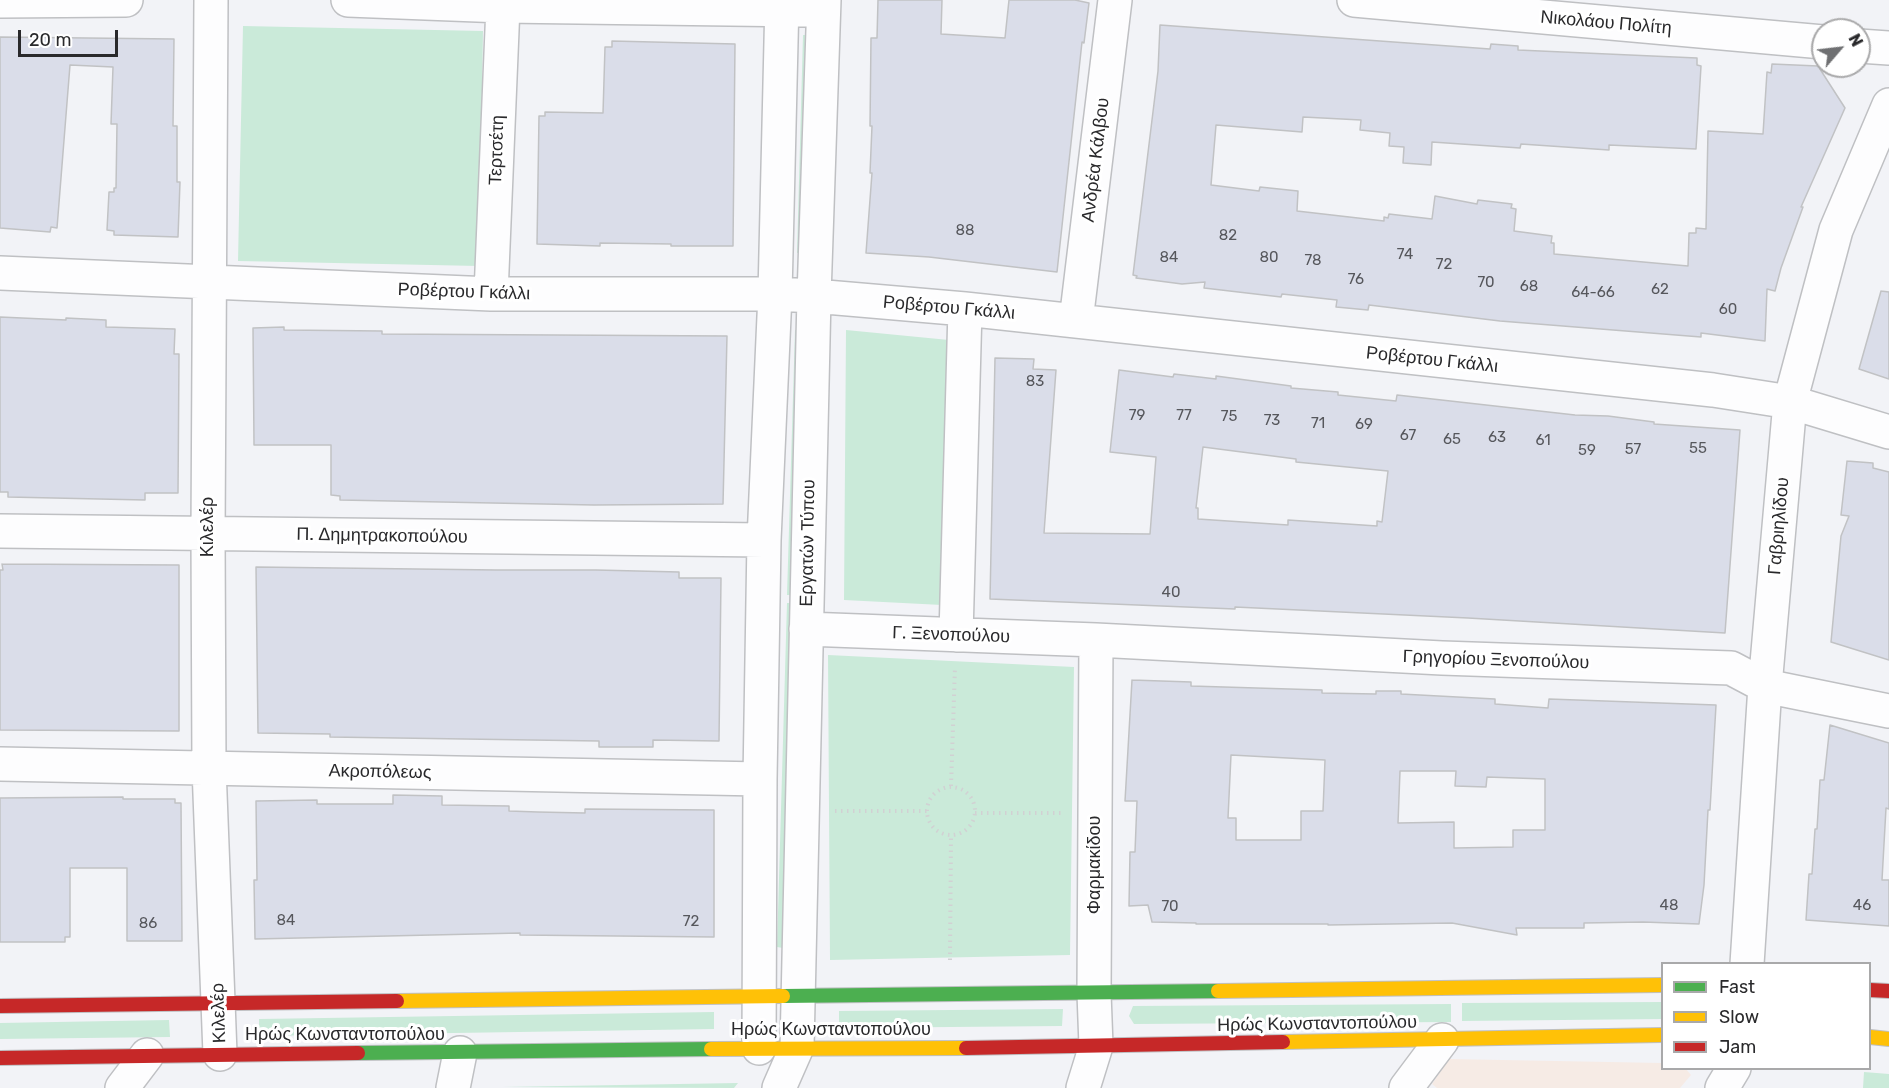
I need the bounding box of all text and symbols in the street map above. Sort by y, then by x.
street label: Νικολάου Πολίτη [1539,7,1673,39]
scale bar [21,18,122,56]
north arrow [1811,18,1871,78]
text: 20 m [29,29,71,51]
text: N [1844,31,1867,50]
street label: Ανδρέα Κάλβου [1078,97,1114,223]
street label: Τερτσέτη [485,115,509,185]
house number: 88 [955,222,975,240]
house number: 82 [1219,227,1237,245]
house number: 74 [1397,246,1413,264]
house number: 84 [1160,249,1178,267]
house number: 80 [1259,249,1279,267]
house number: 78 [1304,252,1322,270]
house number: 72 [1436,256,1452,274]
house number: 76 [1348,271,1364,289]
house number: 70 [1477,274,1495,292]
house number: 68 [1520,278,1538,296]
street label: Ροβέρτου Γκάλλι [397,279,531,305]
house number: 62 [1651,281,1669,299]
house number: 64-66 [1571,284,1615,302]
street label: Ροβέρτου Γκάλλι [882,291,1016,325]
house number: 60 [1719,301,1737,319]
street label: Ροβέρτου Γκάλλι [1365,342,1499,378]
house number: 83 [1026,373,1044,391]
house number: 79 [1129,407,1145,425]
house number: 77 [1176,407,1192,425]
house number: 75 [1221,408,1237,426]
house number: 73 [1264,412,1280,430]
house number: 71 [1311,415,1325,433]
house number: 69 [1355,416,1373,434]
house number: 67 [1400,427,1416,445]
house number: 63 [1488,429,1506,447]
house number: 65 [1443,431,1461,449]
house number: 61 [1535,432,1551,450]
house number: 55 [1689,440,1707,458]
house number: 57 [1625,441,1641,459]
house number: 59 [1578,442,1596,460]
street label: Γαβριηλίδου [1764,476,1794,576]
street label: Εργατών Τύπου [796,479,820,607]
street label: Κιλελέρ [197,497,219,557]
street label: Π. Δημητρακοπούλου [296,524,468,548]
house number: 40 [1162,584,1180,602]
street label: Γ. Ξενοπούλου [892,622,1010,648]
street label: Γρηγορίου Ξενοπούλου [1402,646,1590,674]
street label: Ακροπόλεως [328,760,432,784]
street label: Φαρμακίδου [1084,816,1106,914]
house number: 48 [1660,897,1678,915]
house number: 46 [1853,897,1871,915]
house number: 70 [1161,898,1179,916]
house number: 84 [277,912,295,930]
house number: 72 [683,913,699,931]
house number: 86 [139,915,157,933]
legend [1661,962,1871,1070]
text: Fast [1719,976,1755,998]
street label: Κιλελέρ [207,982,231,1044]
text: Slow [1719,1006,1759,1028]
street label: Ηρώς Κωνσταντοπούλου [1217,1011,1417,1037]
street label: Ηρώς Κωνσταντοπούλου [731,1019,931,1041]
street label: Ηρώς Κωνσταντοπούλου [245,1024,445,1046]
text: Jam [1719,1036,1756,1058]

